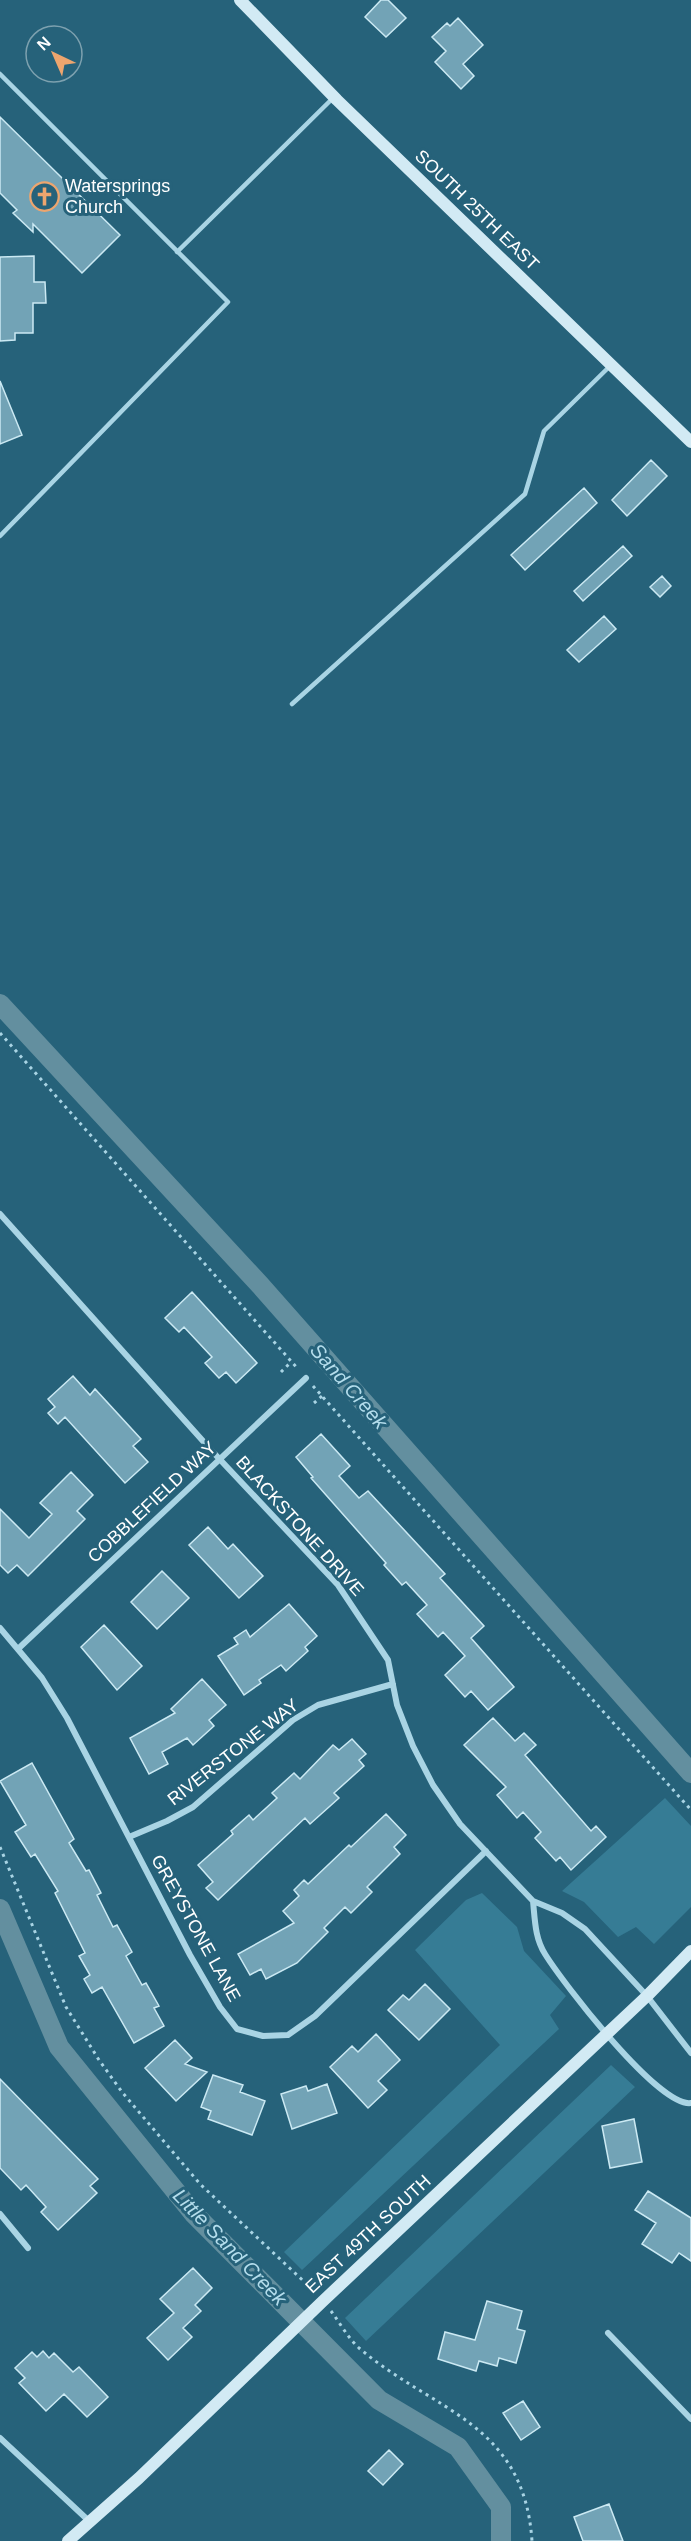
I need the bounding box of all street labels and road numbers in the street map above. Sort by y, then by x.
street label: SOUTH 25TH EAST [411,146,543,274]
street label: COBBLEFIELD WAY [84,1437,220,1567]
street label: BLACKSTONE DRIVE [232,1452,368,1600]
street label: RIVERSTONE WAY [164,1695,302,1809]
street label: GREYSTONE LANE [147,1851,245,2005]
street label: EAST 49TH SOUTH [301,2171,435,2297]

